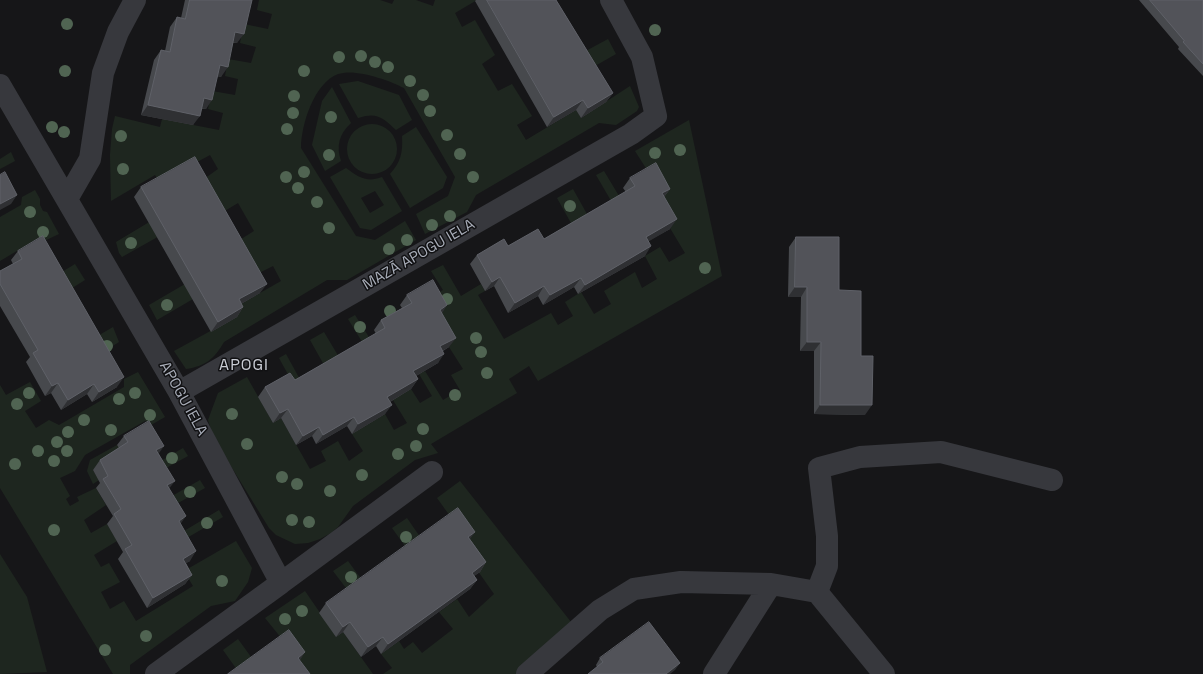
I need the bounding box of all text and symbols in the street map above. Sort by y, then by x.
street label: MAZĀ APOGU IELA [360,216,478,294]
district label: APOGI [219,356,269,376]
street label: APOGU IELA [155,359,211,439]

